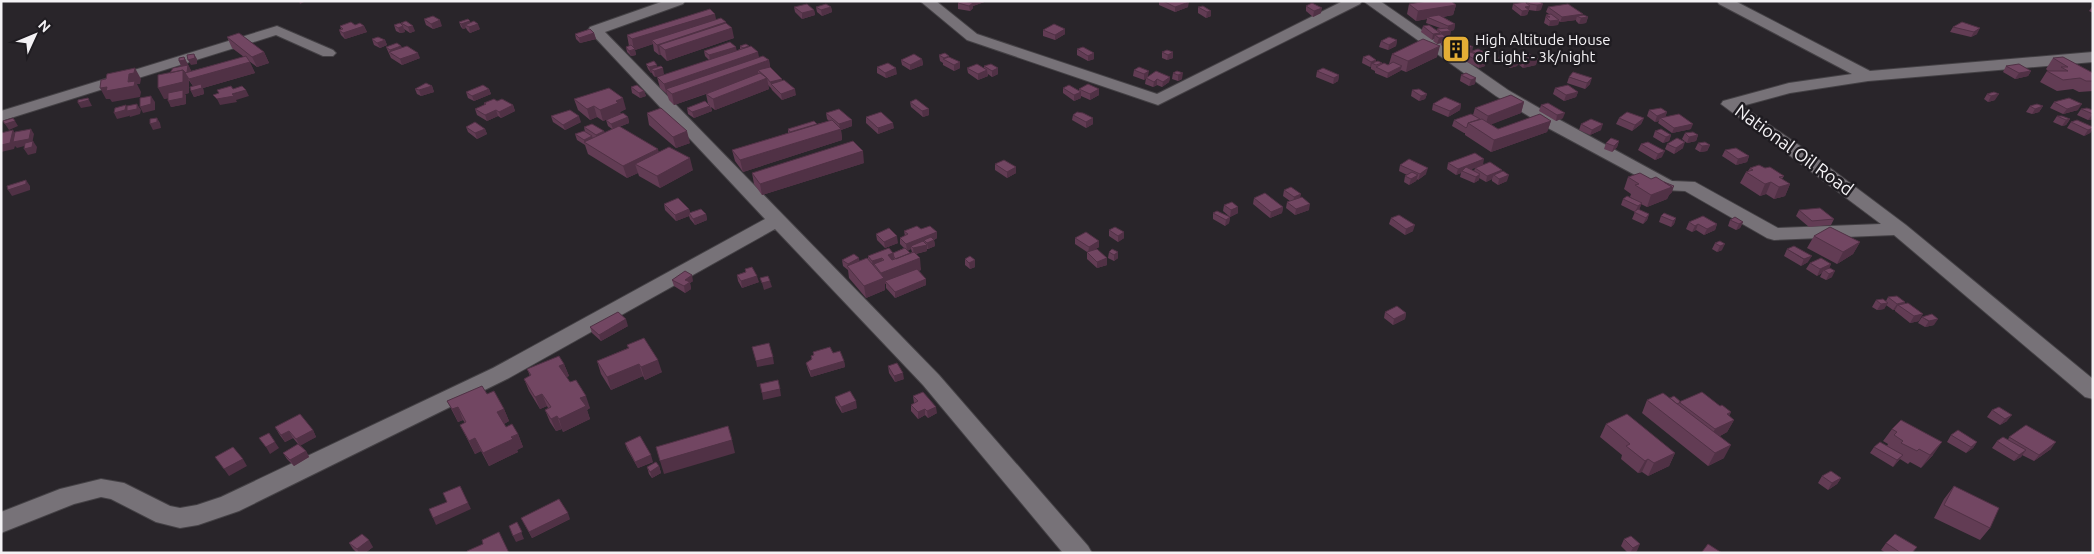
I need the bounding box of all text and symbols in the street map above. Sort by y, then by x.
north arrow [10,10,60,60]
text: N [35,17,54,35]
place label: High Altitude House of Light - 3k/night [1475,31,1610,65]
building icon: High Altitude House of Light - 3k/night [1441,34,1471,64]
street label: National Oil Road [1732,100,1858,199]

